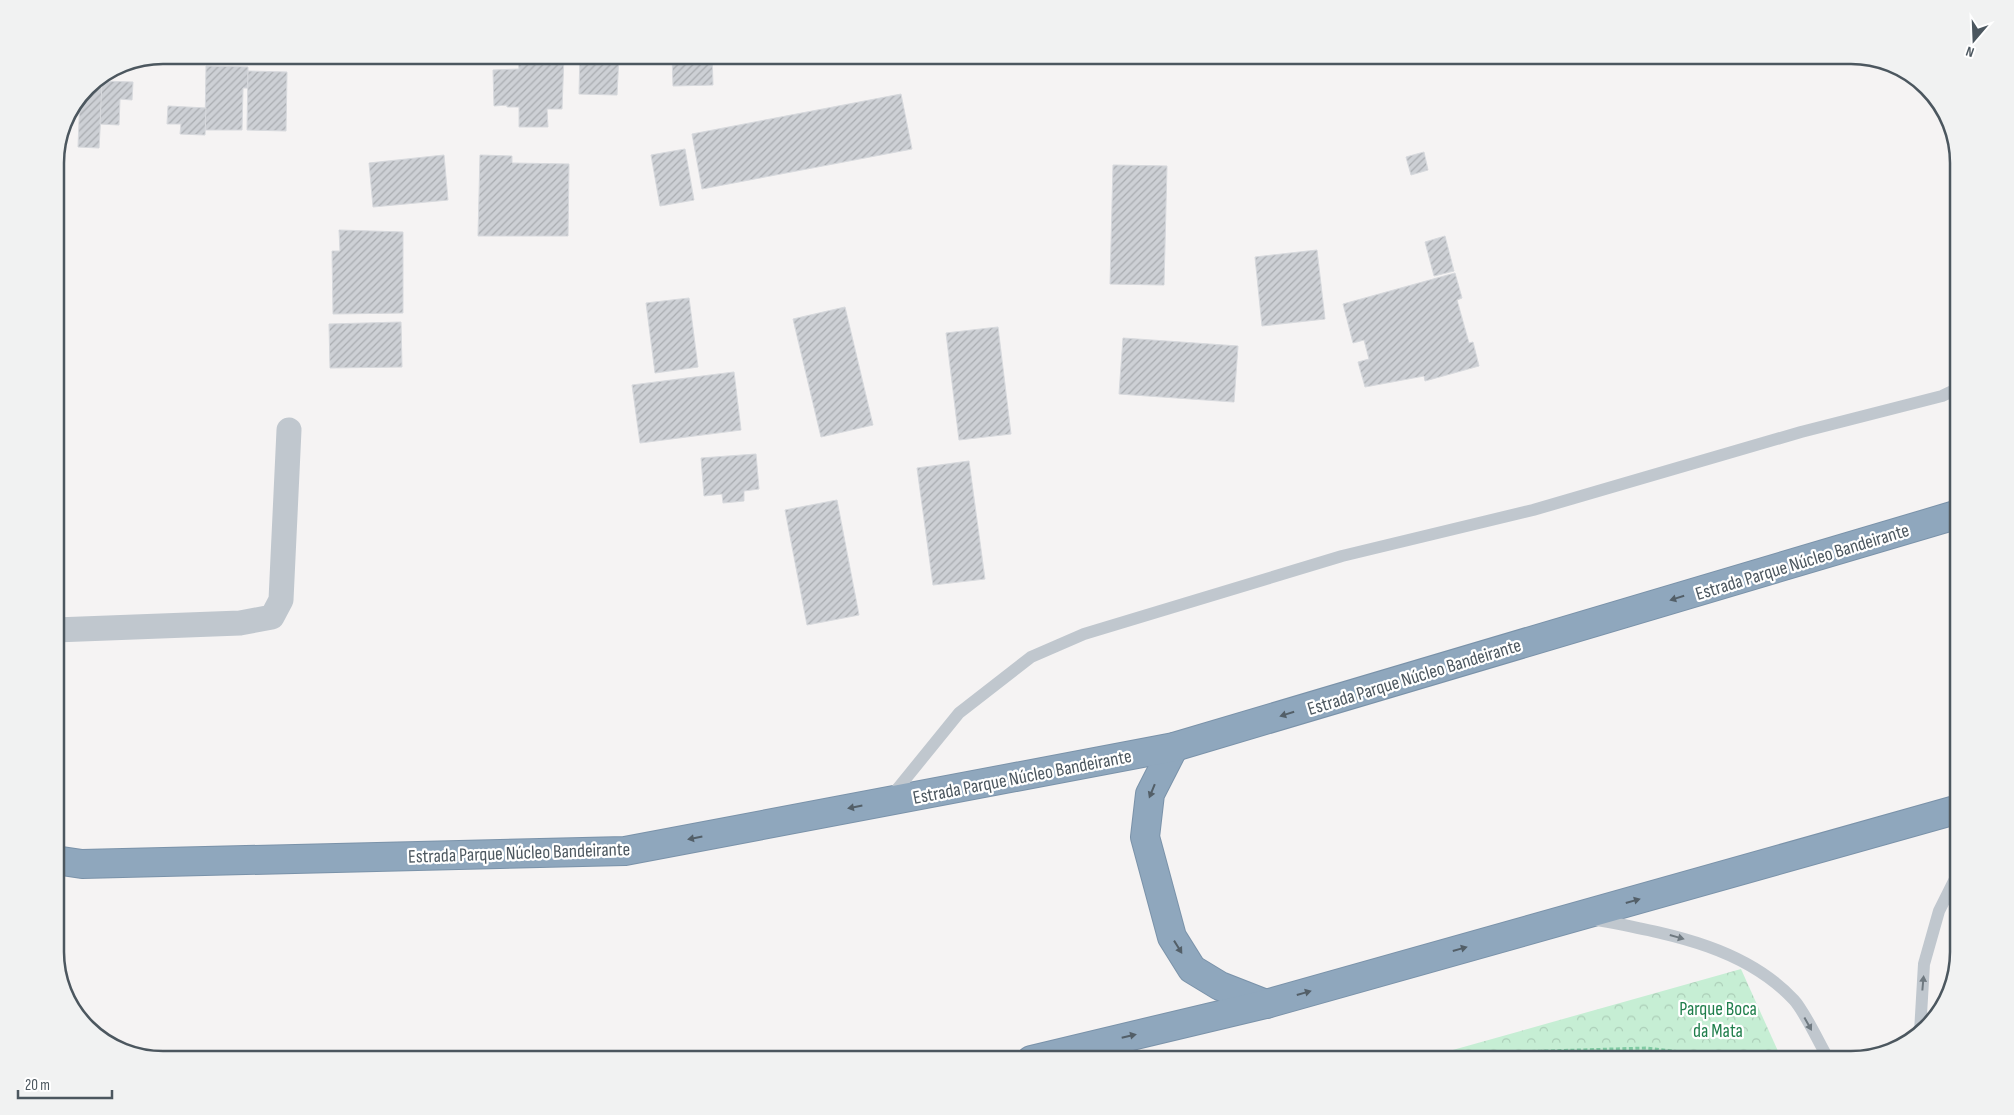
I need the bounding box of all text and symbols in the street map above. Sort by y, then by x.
north arrow [1949,15,1999,65]
text: N [1964,43,1976,61]
street label: Estrada Parque Núcleo Bandeirante [1693,519,1912,606]
one-way arrow [1670,594,1685,602]
street label: Estrada Parque Núcleo Bandeirante [1305,634,1524,721]
one-way arrow [1279,710,1294,718]
street label: Estrada Parque Núcleo Bandeirante [911,745,1134,810]
one-way arrow [1148,783,1155,798]
one-way arrow [846,804,862,812]
one-way arrow [686,834,702,842]
street label: Estrada Parque Núcleo Bandeirante [408,838,631,869]
one-way arrow [1626,896,1641,904]
one-way arrow [1670,934,1685,942]
one-way arrow [1174,940,1183,953]
one-way arrow [1453,945,1468,953]
one-way arrow [1919,975,1927,991]
one-way arrow [1296,989,1311,997]
park label: Parque Boca da Mata [1679,998,1757,1043]
one-way arrow [1804,1017,1813,1031]
one-way arrow [1121,1032,1136,1040]
scale bar [18,1068,111,1100]
text: 20 m [25,1076,50,1095]

